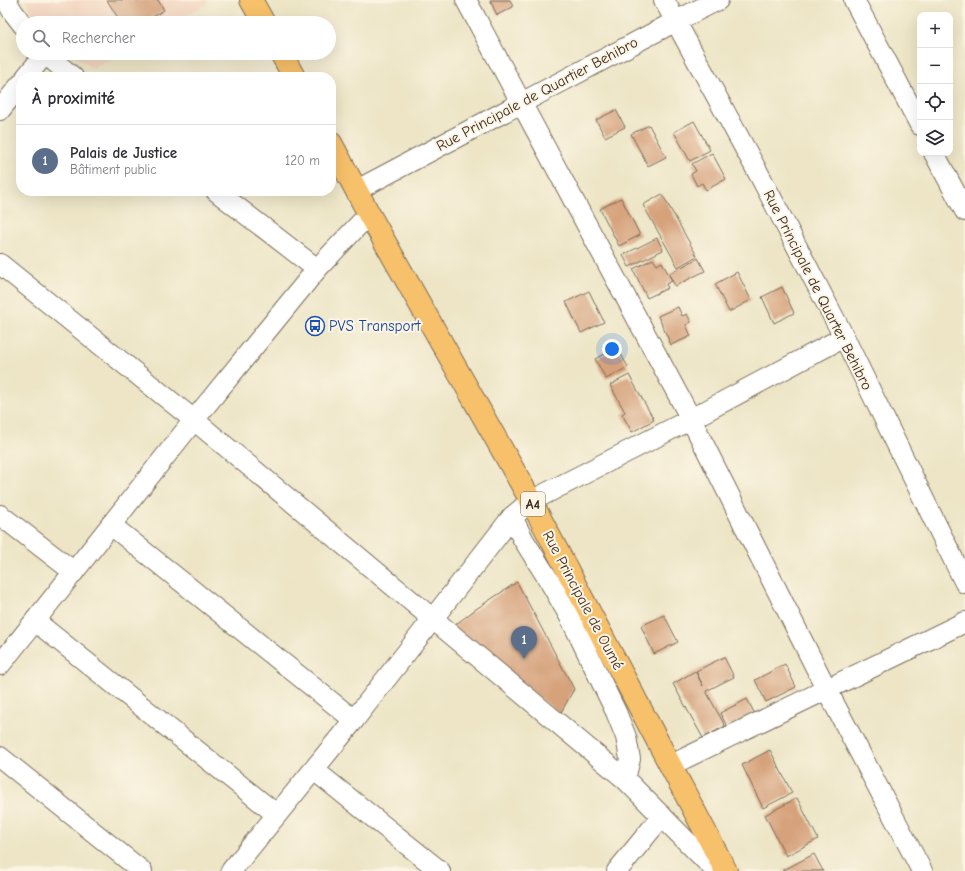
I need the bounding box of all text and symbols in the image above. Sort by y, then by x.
map controls [917,12,953,156]
button: + [917,12,953,48]
search box [16,16,336,60]
icon: search [30,27,52,49]
text: Rechercher [62,29,135,47]
street label: Rue Principale de Quartier Behibro [433,33,641,155]
button: − [917,48,953,84]
button: locate [917,84,953,120]
text: À proximité [32,89,115,108]
button: layers [917,120,953,156]
text: Palais de Justice [70,144,177,162]
text: 1 [42,153,48,168]
text: 120 m [285,153,320,168]
text: Bâtiment public [70,162,157,177]
street label: Rue Principale de Quarter Behibro [760,187,876,393]
bus stop icon: PVS Transport [304,315,326,337]
place label: PVS Transport [329,317,421,335]
your location [602,339,622,359]
road number: A4 [521,492,545,516]
street label: Rue Principale de Oumé [539,527,628,673]
pin: 1 [511,626,537,659]

